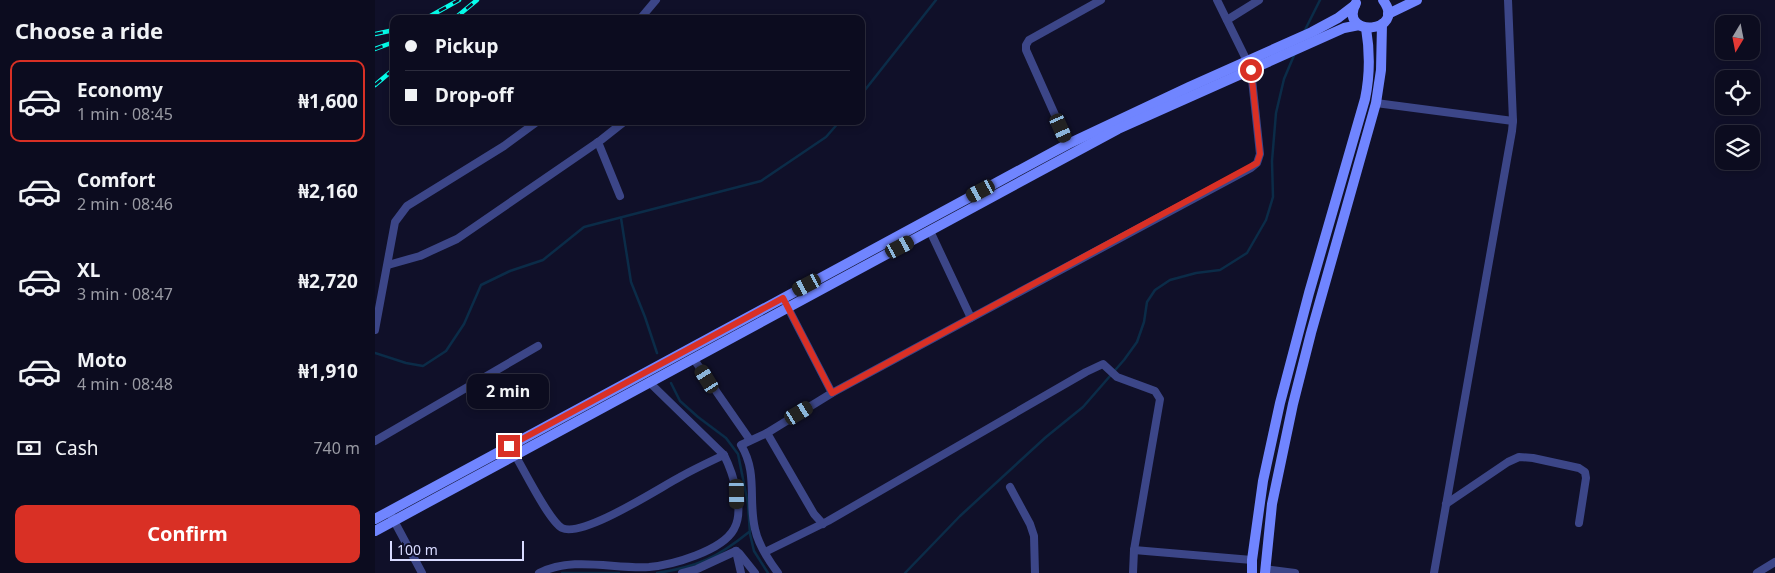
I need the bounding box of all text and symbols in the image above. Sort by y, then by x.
text: Choose a ride [15,15,163,45]
north arrow [1715,15,1760,60]
map controls [1715,15,1760,170]
text: Pickup [435,33,498,59]
route start [1240,59,1262,81]
button: locate [1715,70,1760,115]
text: Economy [77,77,163,103]
icon: car [17,79,62,124]
text: Drop-off [435,82,514,108]
text: ₦1,600 [298,88,358,114]
text: 1 min · 08:45 [77,103,173,125]
car [1048,111,1073,145]
button: layers [1715,125,1760,170]
text: Comfort [77,167,156,193]
icon: car [17,169,62,214]
car [964,177,997,205]
text: ₦2,160 [298,178,358,204]
text: 2 min · 08:46 [77,193,173,215]
car [883,233,916,261]
text: XL [77,257,100,283]
icon: car [17,259,62,304]
text: ₦2,720 [298,268,358,294]
car [790,271,823,299]
text: 3 min · 08:47 [77,283,173,305]
text: Moto [77,347,127,373]
icon: car [17,349,62,394]
text: ₦1,910 [298,358,358,384]
car [692,362,721,396]
text: 4 min · 08:48 [77,373,173,395]
callout: 2 min [468,374,550,408]
text: 2 min [486,380,530,402]
car [782,399,815,427]
icon: cash [15,434,43,462]
text: Cash [55,435,99,461]
route end [498,435,520,457]
text: 740 m [313,437,360,459]
car [729,479,744,509]
button: Confirm [15,505,360,563]
scale bar [390,538,524,561]
text: 100 m [397,540,438,559]

